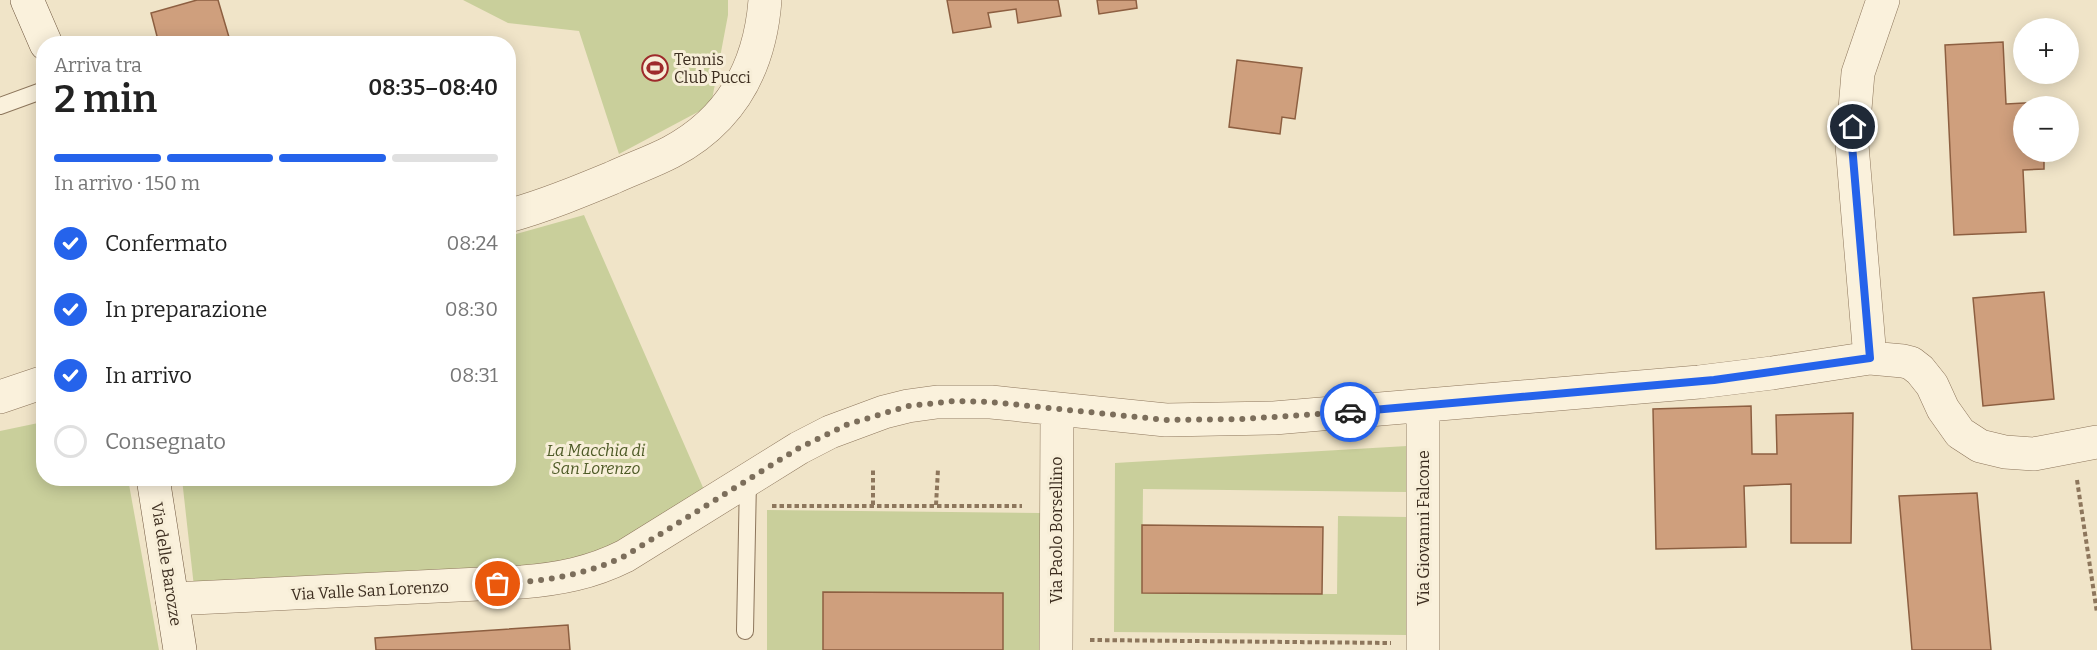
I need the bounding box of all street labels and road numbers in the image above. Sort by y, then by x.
street label: Via Giovanni Falcone [1414,450,1433,606]
street label: Via Paolo Borsellino [1047,457,1066,603]
street label: Via delle Barozze [147,501,186,627]
street label: Via Valle San Lorenzo [291,577,449,604]

